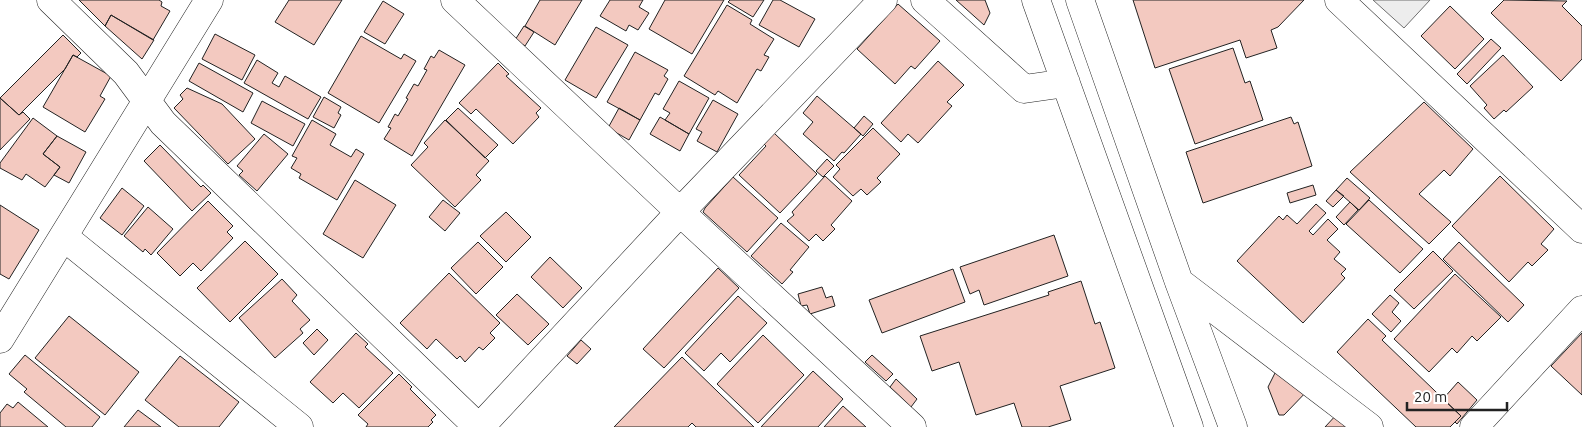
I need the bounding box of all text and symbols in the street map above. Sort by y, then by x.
scale bar [1407,380,1507,412]
text: 20 m [1414,388,1447,405]

